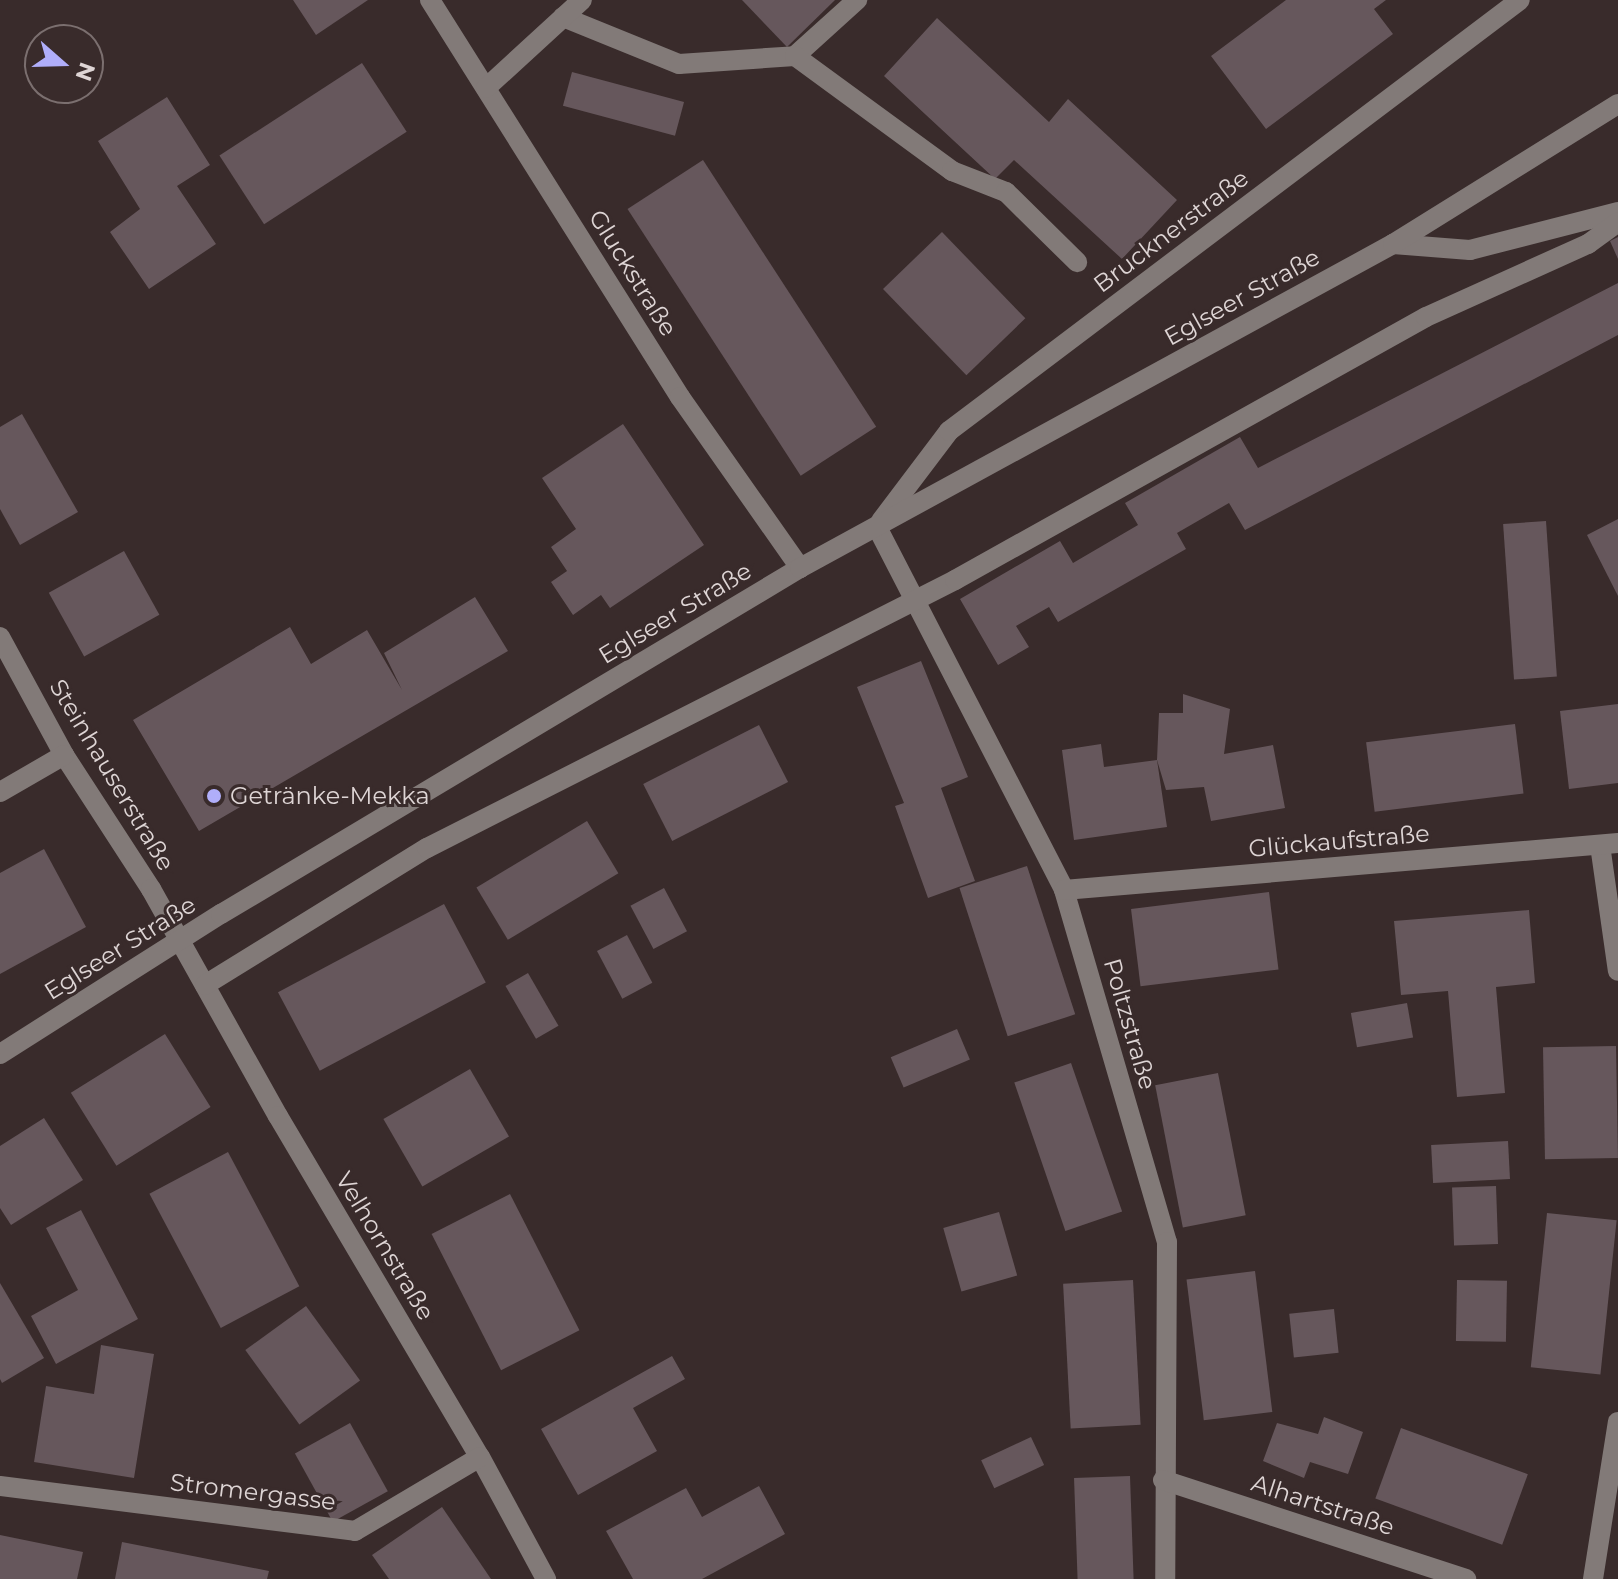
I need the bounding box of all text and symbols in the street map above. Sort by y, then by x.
north arrow [24,24,104,104]
text: N [69,59,101,85]
street label: Brucknerstraße [1088,163,1254,299]
street label: Gluckstraße [583,205,683,341]
street label: Eglseer Straße [1159,242,1325,352]
street label: Eglseer Straße [593,556,757,670]
street label: Steinhauserstraße [43,674,181,876]
place label: Getränke-Mekka [230,782,430,810]
marker: Getränke-Mekka [205,787,223,805]
street label: Glückaufstraße [1247,819,1431,863]
street label: Eglseer Straße [39,890,201,1006]
street label: Poltzstraße [1098,955,1162,1093]
street label: Velhornstraße [329,1167,441,1325]
street label: Stromergasse [169,1468,337,1516]
street label: Alhartstraße [1248,1468,1398,1542]

